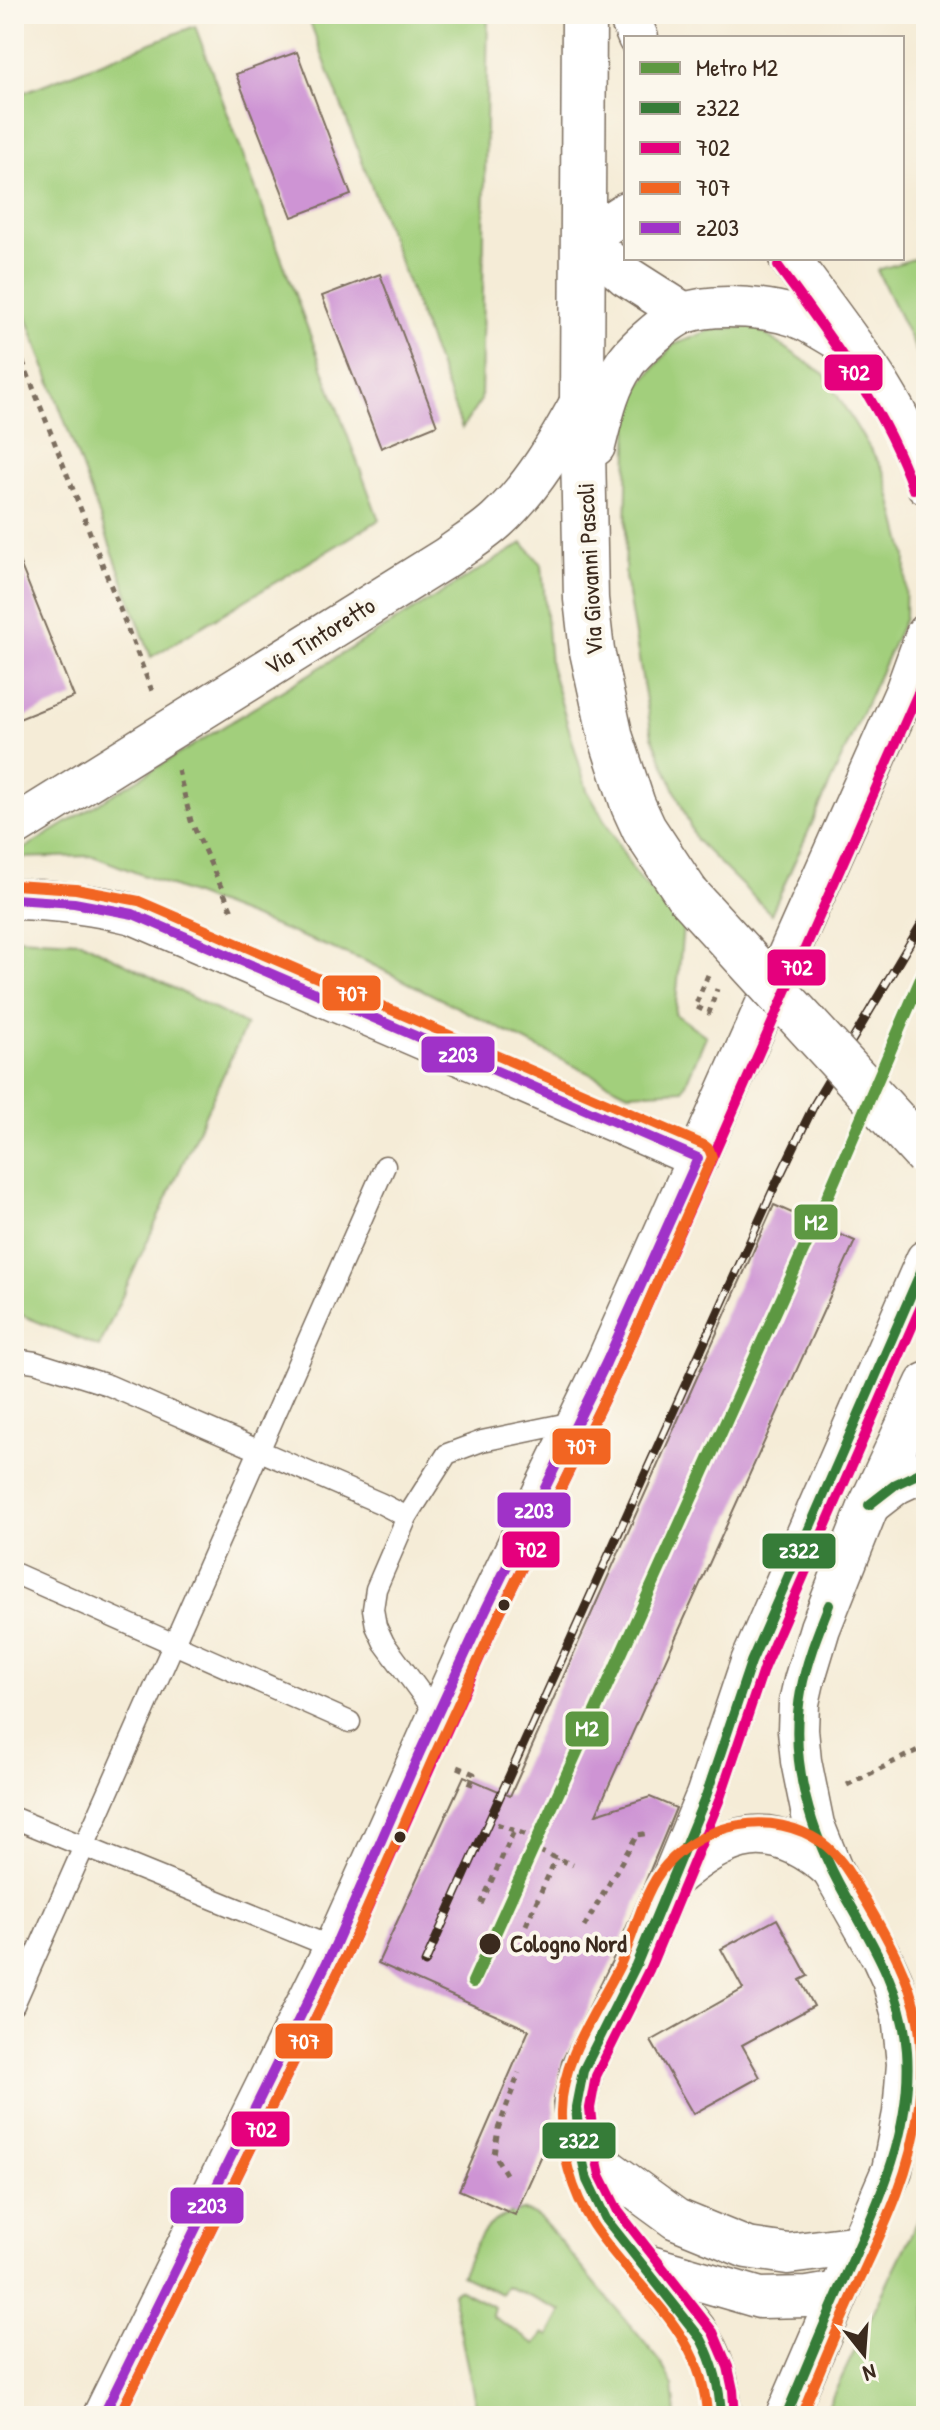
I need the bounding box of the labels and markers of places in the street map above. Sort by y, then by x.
unlabelled marker [496,1597,512,1613]
unlabelled marker [392,1829,408,1845]
place label: Cologno Nord [510,1927,627,1960]
marker: Cologno Nord [477,1931,503,1957]

